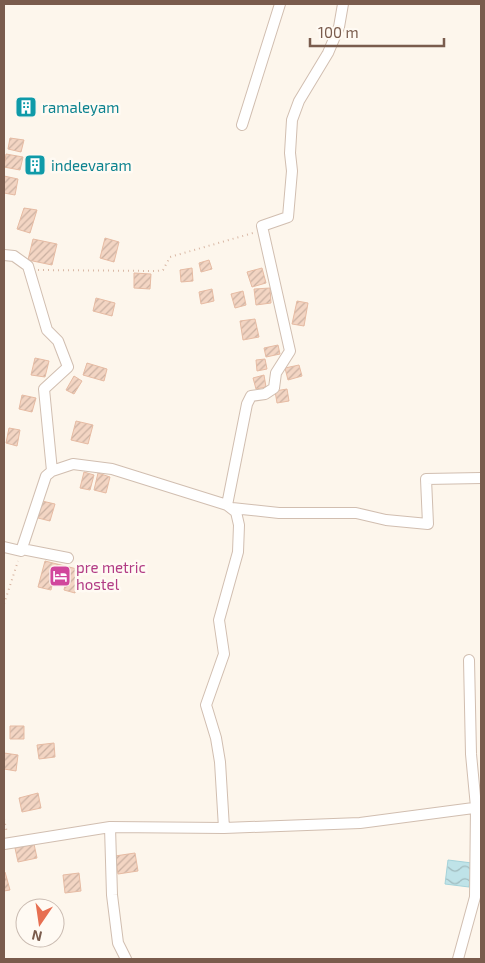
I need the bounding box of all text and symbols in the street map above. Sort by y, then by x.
scale bar [310,15,444,47]
text: 100 m [318,23,359,41]
building icon: ramaleyam [14,95,38,119]
place label: ramaleyam [42,98,119,116]
building icon: indeevaram [23,153,47,177]
place label: indeevaram [51,156,132,174]
place label: pre metric hostel [76,558,146,593]
hotel icon: pre metric hostel [48,564,72,588]
north arrow [15,898,65,948]
text: N [30,927,44,946]

